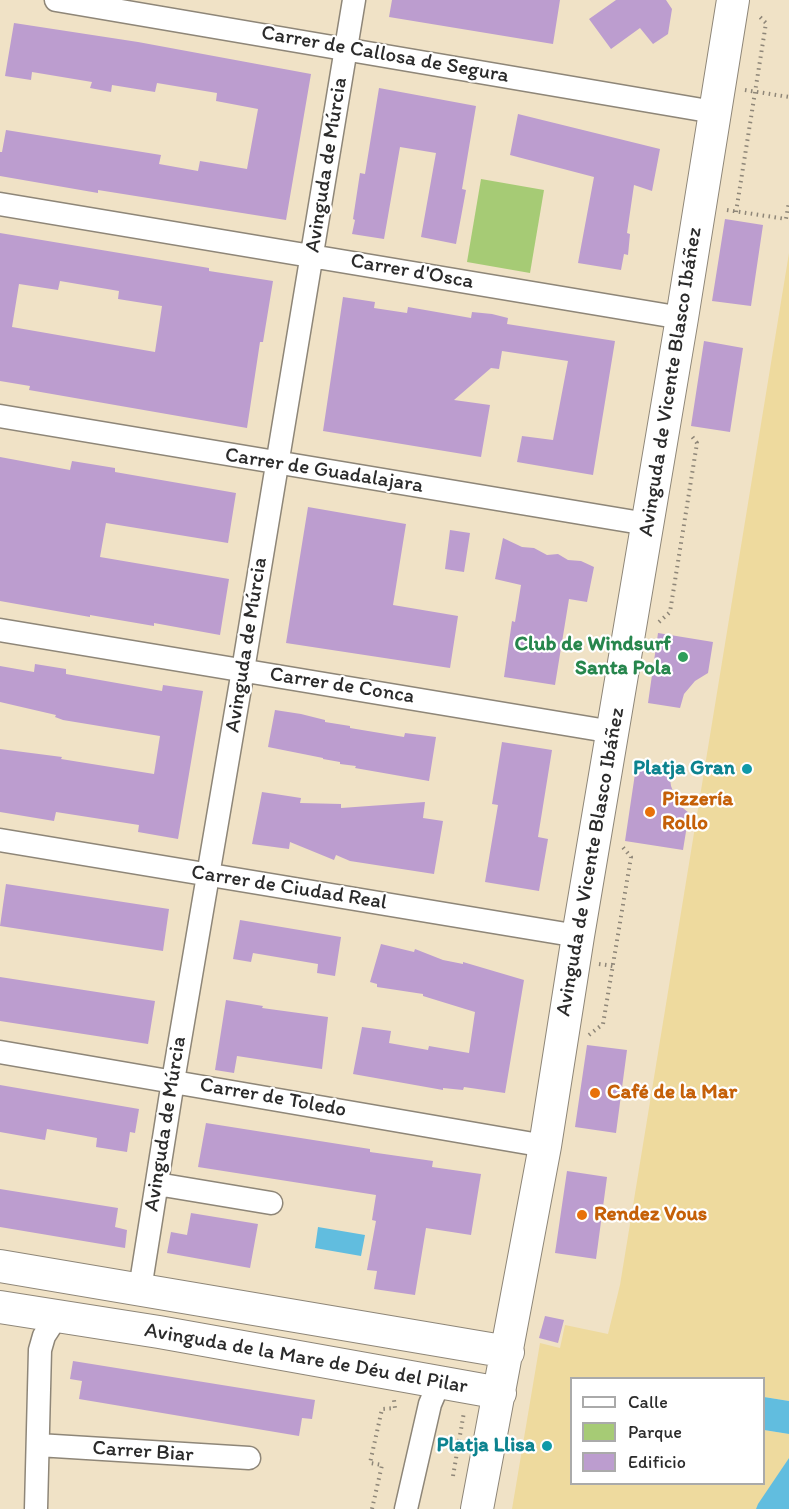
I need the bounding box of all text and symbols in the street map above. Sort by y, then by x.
street label: Carrer de Callosa de Segura [259,21,511,89]
street label: Avinguda de Múrcia [301,76,353,254]
street label: Avinguda de Vicente Blasco Ibáñez [634,226,708,538]
street label: Carrer d'Osca [348,249,476,295]
street label: Carrer de Guadalajara [223,443,425,499]
street label: Avinguda de Múrcia [221,556,273,734]
place label: Club de Windsurf Santa Pola [514,632,671,682]
marker: Club de Windsurf Santa Pola [676,650,690,664]
street label: Carrer de Conca [268,662,416,710]
street label: Avinguda de Vicente Blasco Ibáñez [551,706,631,1018]
place label: Platja Gran [633,756,735,782]
marker: Platja Gran [740,762,754,776]
place label: Pizzería Rollo [662,787,733,837]
marker: Pizzería Rollo [643,805,657,819]
street label: Carrer de Ciudad Real [189,860,389,916]
street label: Avinguda de Múrcia [140,1035,192,1213]
street label: Carrer de Toledo [198,1073,348,1123]
place label: Café de la Mar [607,1080,737,1106]
marker: Café de la Mar [588,1086,602,1100]
place label: Rendez Vous [594,1202,707,1228]
marker: Rendez Vous [575,1208,589,1222]
street label: Avinguda de la Mare de Déu del Pilar [143,1318,469,1400]
legend [570,1377,765,1485]
text: Calle [628,1391,668,1413]
text: Parque [628,1421,682,1443]
place label: Platja Llisa [436,1433,535,1459]
street label: Carrer Biar [92,1436,194,1468]
marker: Platja Llisa [540,1439,554,1453]
text: Edificio [628,1451,686,1473]

